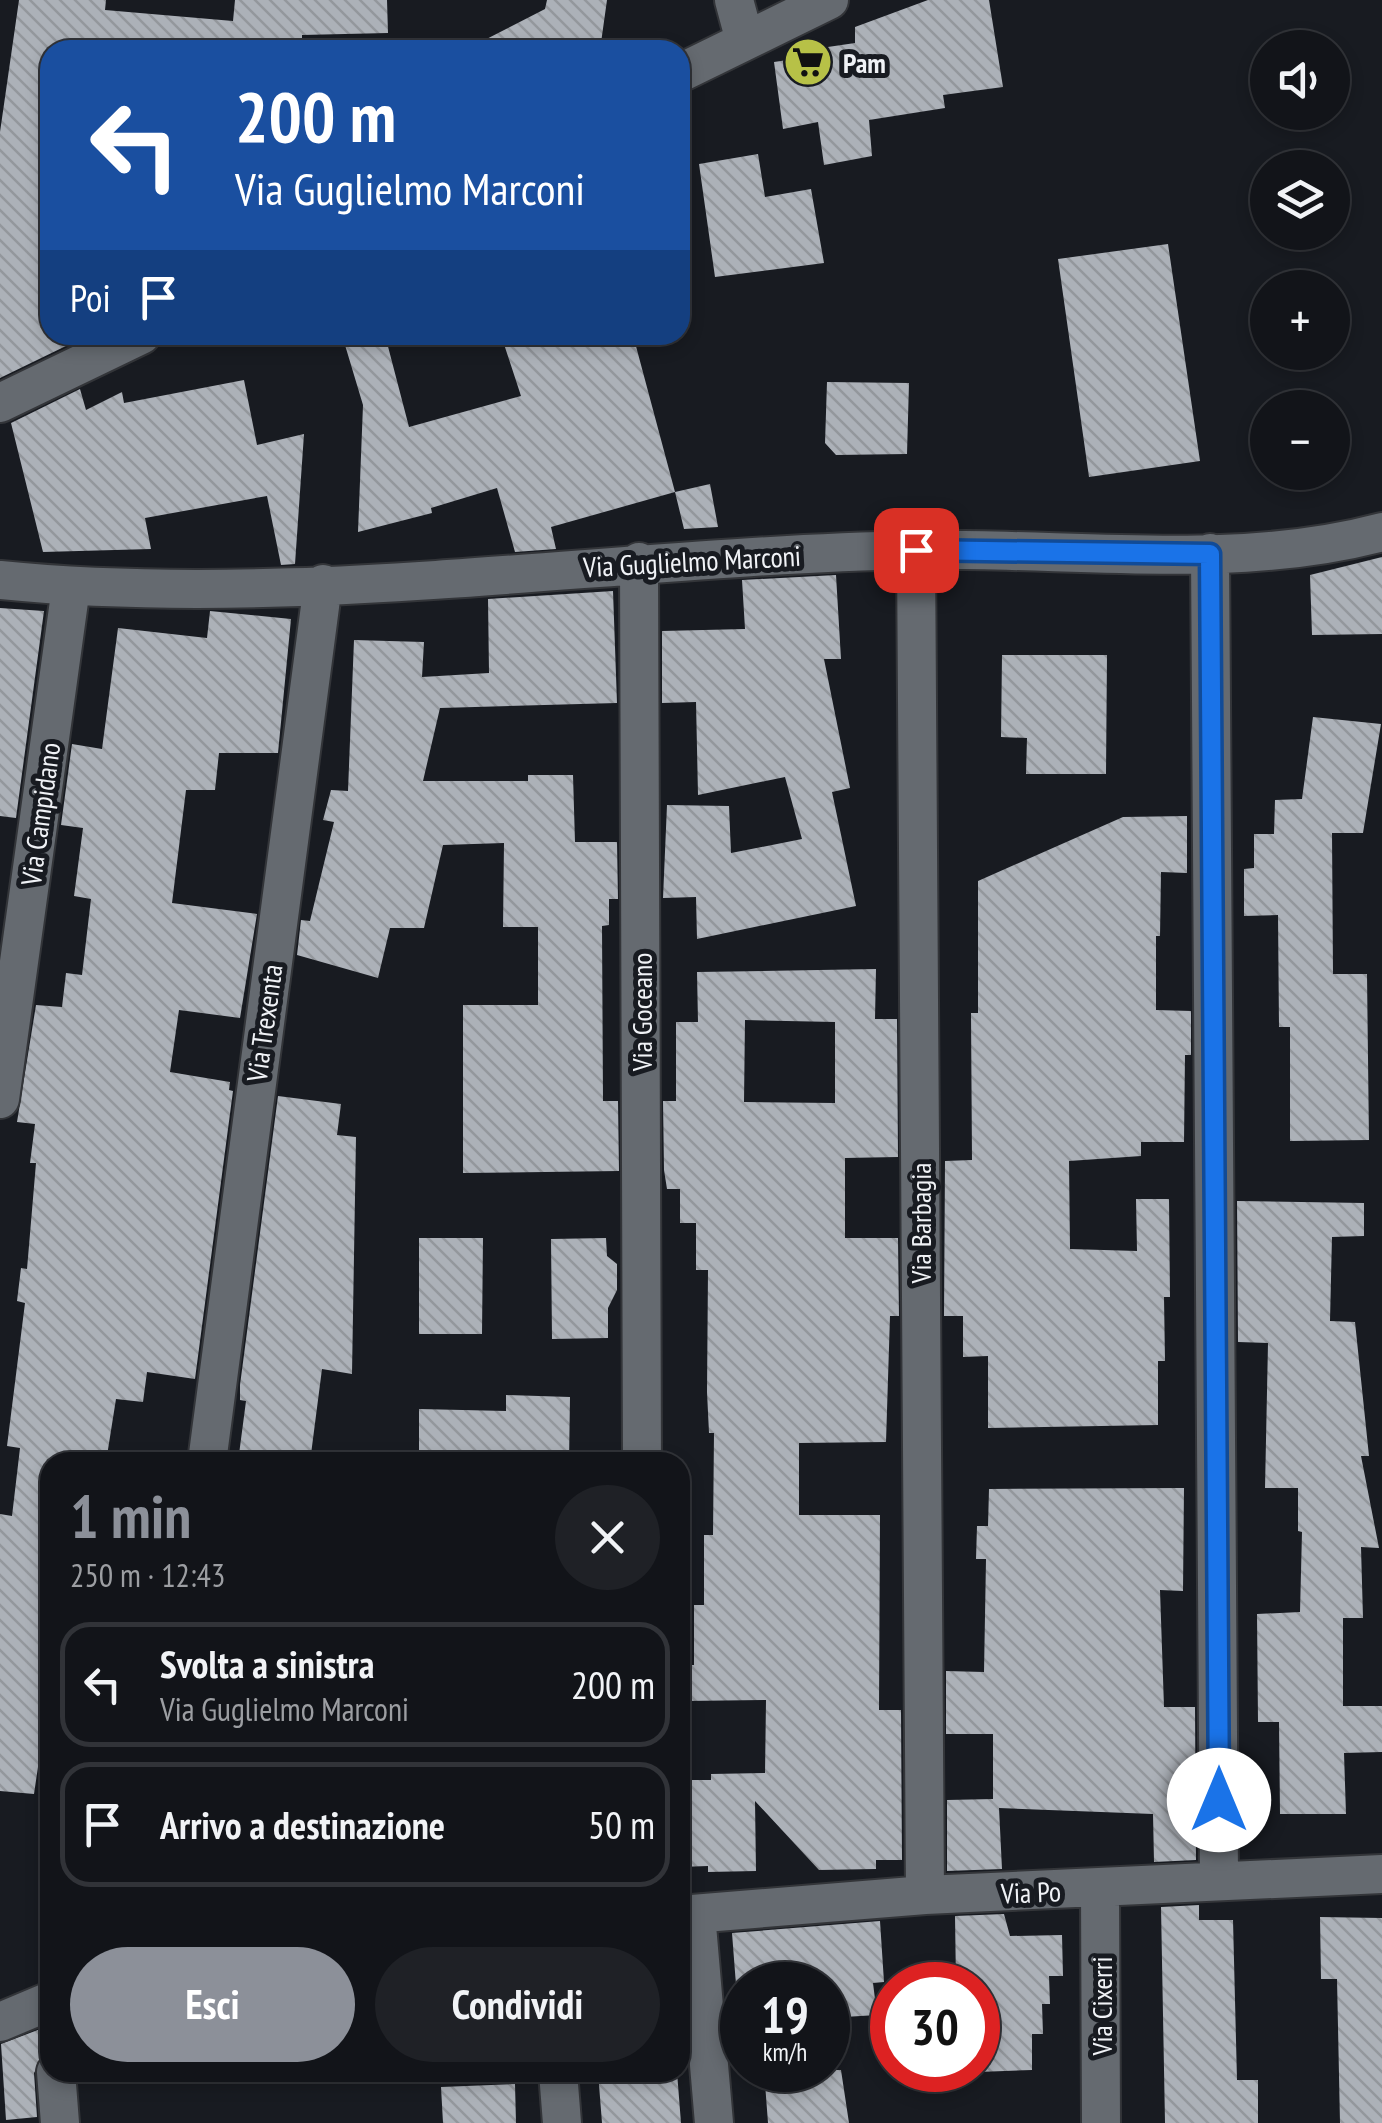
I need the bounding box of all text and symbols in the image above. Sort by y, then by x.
map controls [1250,30,1350,490]
button: sound [1250,30,1350,130]
supermarket icon: Pam [782,36,834,88]
place label: Pam [843,44,886,81]
text: 200 m [235,71,396,161]
icon: left [70,80,200,210]
button: layers [1250,150,1350,250]
text: Via Guglielmo Marconi [235,159,585,217]
icon: arrive [131,270,186,325]
button: + [1250,270,1350,370]
text: Poi [70,273,111,322]
button: − [1250,390,1350,490]
pin [874,508,959,593]
icon: arrive [889,523,944,578]
street label: Via Guglielmo Marconi [581,537,802,585]
street label: Via Campidano [12,740,68,889]
street label: Via Goceano [623,953,660,1072]
street label: Via Trexenta [237,962,291,1085]
street label: Via Barbagia [902,1163,939,1284]
text: 1 min [70,1477,191,1555]
button: close [555,1485,660,1590]
text: 250 m · 12:43 [70,1554,225,1596]
text: Svolta a sinistra [160,1639,374,1688]
icon: left [75,1657,130,1712]
text: 200 m [571,1660,655,1709]
text: Via Guglielmo Marconi [160,1688,409,1730]
position arrow [1167,1748,1271,1852]
icon: arrive [75,1797,130,1852]
text: Arrivo a destinazione [160,1800,445,1849]
text: 50 m [588,1800,655,1849]
street label: Via Po [999,1872,1062,1912]
button: Esci [70,1947,355,2062]
button: Condividi [375,1947,660,2062]
street label: Via Cixerri [1083,1956,1120,2057]
speed limit sign: 30 [870,1962,1000,2092]
text: 19 [761,1982,809,2047]
text: km/h [763,2036,807,2068]

